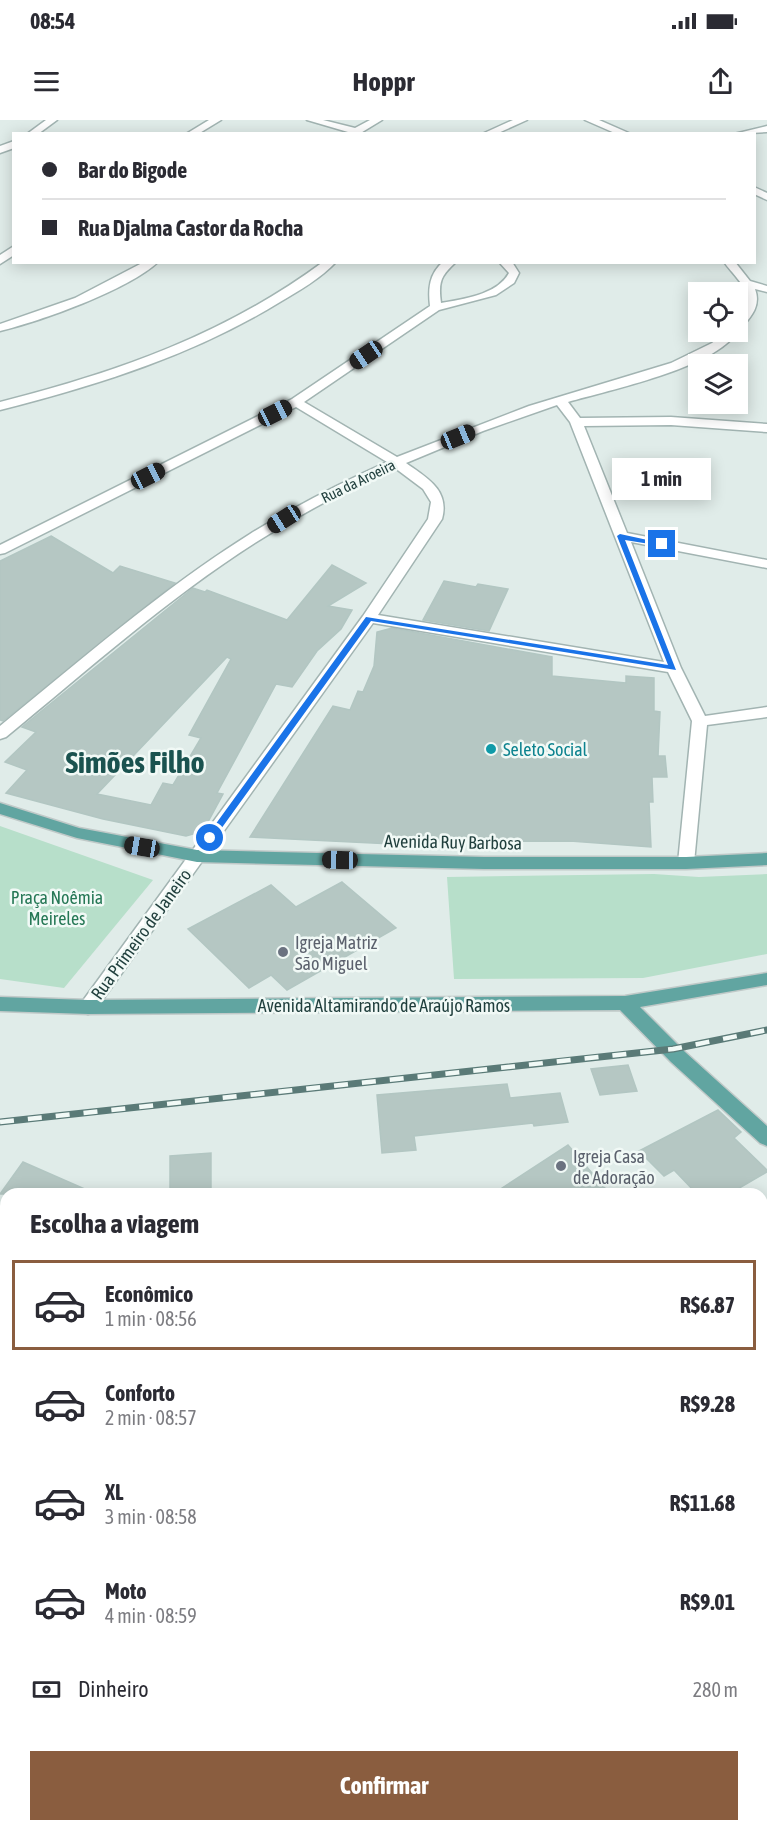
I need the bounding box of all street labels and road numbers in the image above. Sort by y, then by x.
street label: Rua da Aroeira [318,456,398,506]
street label: Avenida Ruy Barbosa [384,830,522,854]
street label: Rua Primeiro de Janeiro [87,865,195,1003]
street label: Avenida Altamirando de Araújo Ramos [258,995,510,1016]

